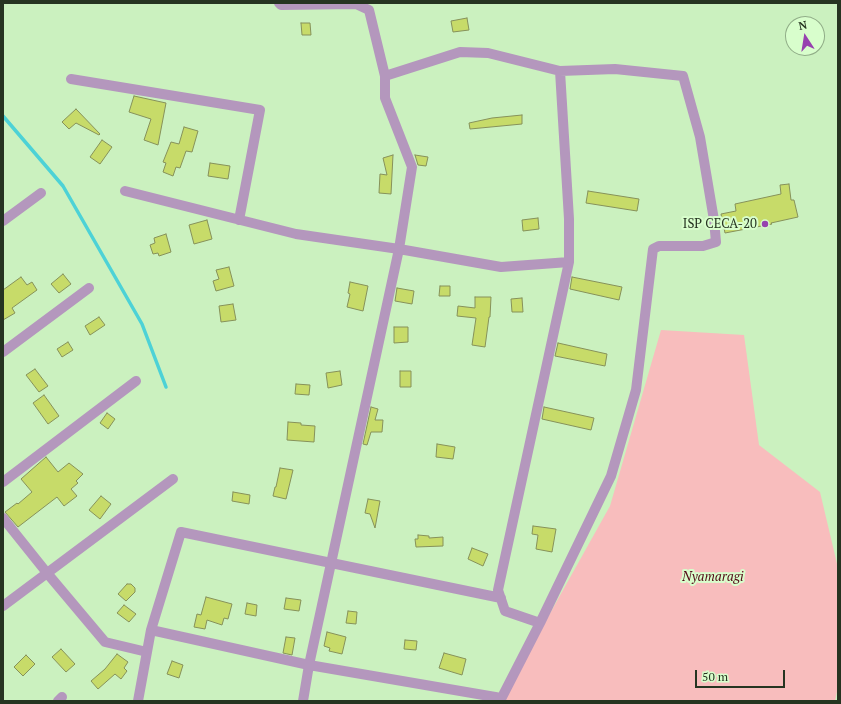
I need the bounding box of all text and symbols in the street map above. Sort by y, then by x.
north arrow [785,16,825,56]
text: N [797,18,808,33]
place label: ISP CECA-20 [683,216,757,232]
marker: ISP CECA-20 [760,219,770,229]
park label: Nyamaragi [682,569,744,585]
scale bar [697,662,787,688]
text: 50 m [702,669,728,684]

